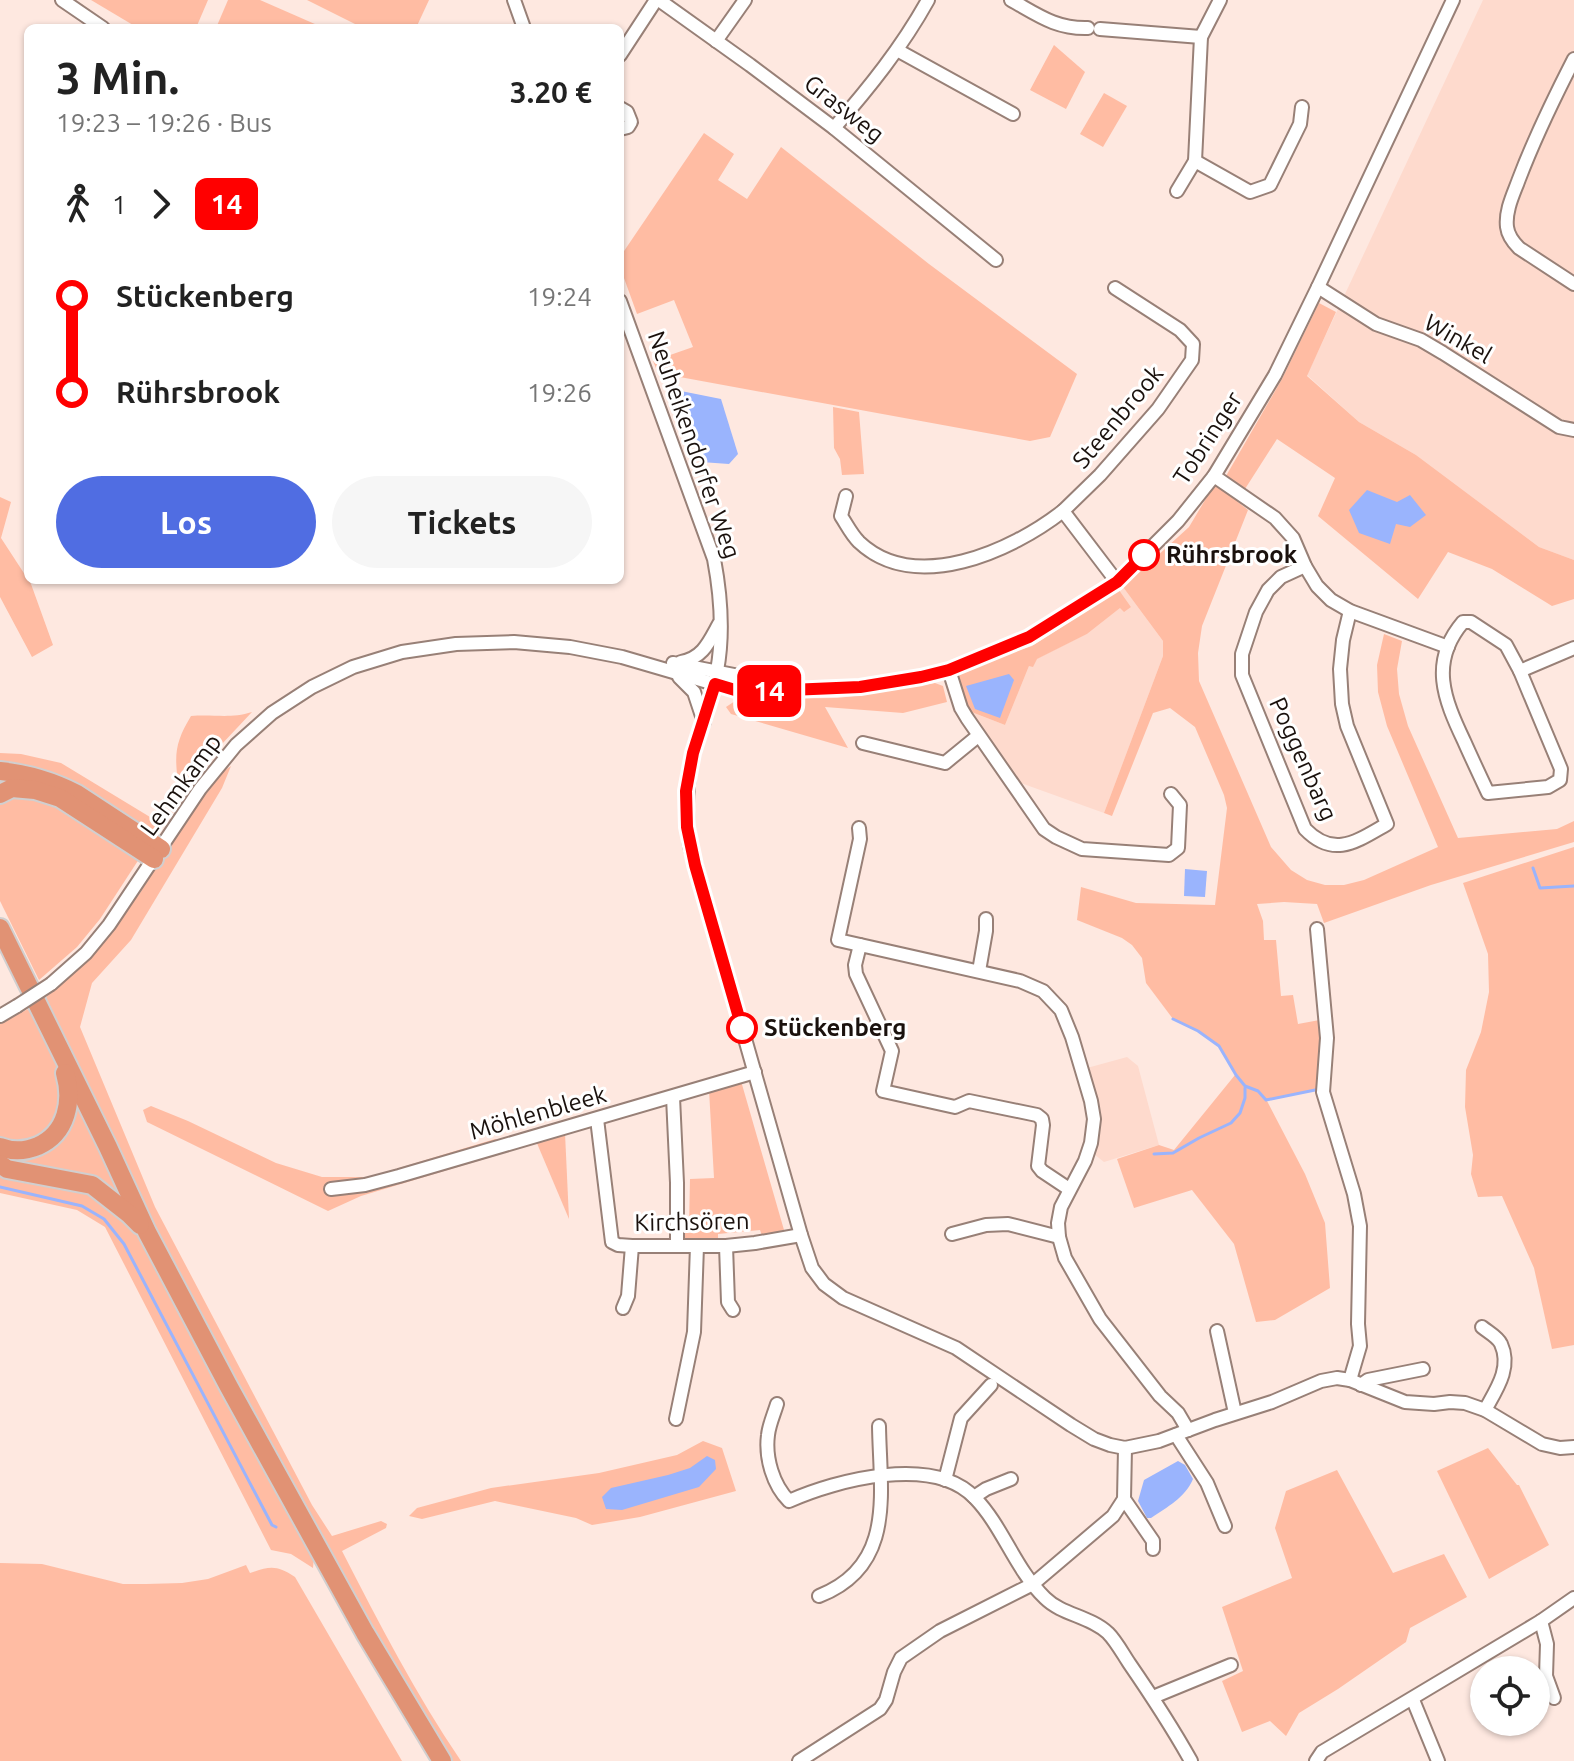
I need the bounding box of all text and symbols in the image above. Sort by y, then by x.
text: 3 Min. [56,53,179,102]
street label: Grasweg [799,69,889,148]
text: 3.20 € [510,75,592,109]
text: 19:23 – 19:26 · Bus [56,108,272,137]
icon: walk [56,182,100,226]
icon: forward [139,182,183,226]
text: 14 [211,188,242,219]
text: 1 [112,190,127,219]
text: Stückenberg [116,279,294,313]
text: 19:24 [527,282,592,311]
street label: Winkel [1420,309,1497,369]
street label: Neuheikendorfer Weg [643,328,746,562]
street label: Steenbrook [1067,360,1168,473]
text: Rührsbrook [116,375,280,409]
text: 19:26 [527,378,592,407]
street label: Tobringer [1168,386,1248,489]
button: Los [56,476,316,568]
button: Tickets [332,476,592,568]
marker: Rührsbrook [1129,540,1159,570]
place label: Rührsbrook [1166,541,1298,568]
line badge: 14 [733,665,805,717]
text: 14 [753,675,785,706]
street label: Poggenbarg [1264,693,1343,825]
street label: Lehmkamp [135,729,227,841]
marker: Stückenberg [727,1013,757,1043]
place label: Stückenberg [764,1014,906,1041]
street label: Möhlenbleek [466,1080,609,1145]
street label: Kirchsören [634,1207,750,1236]
map controls [1470,1656,1550,1736]
button: locate [1470,1656,1550,1736]

